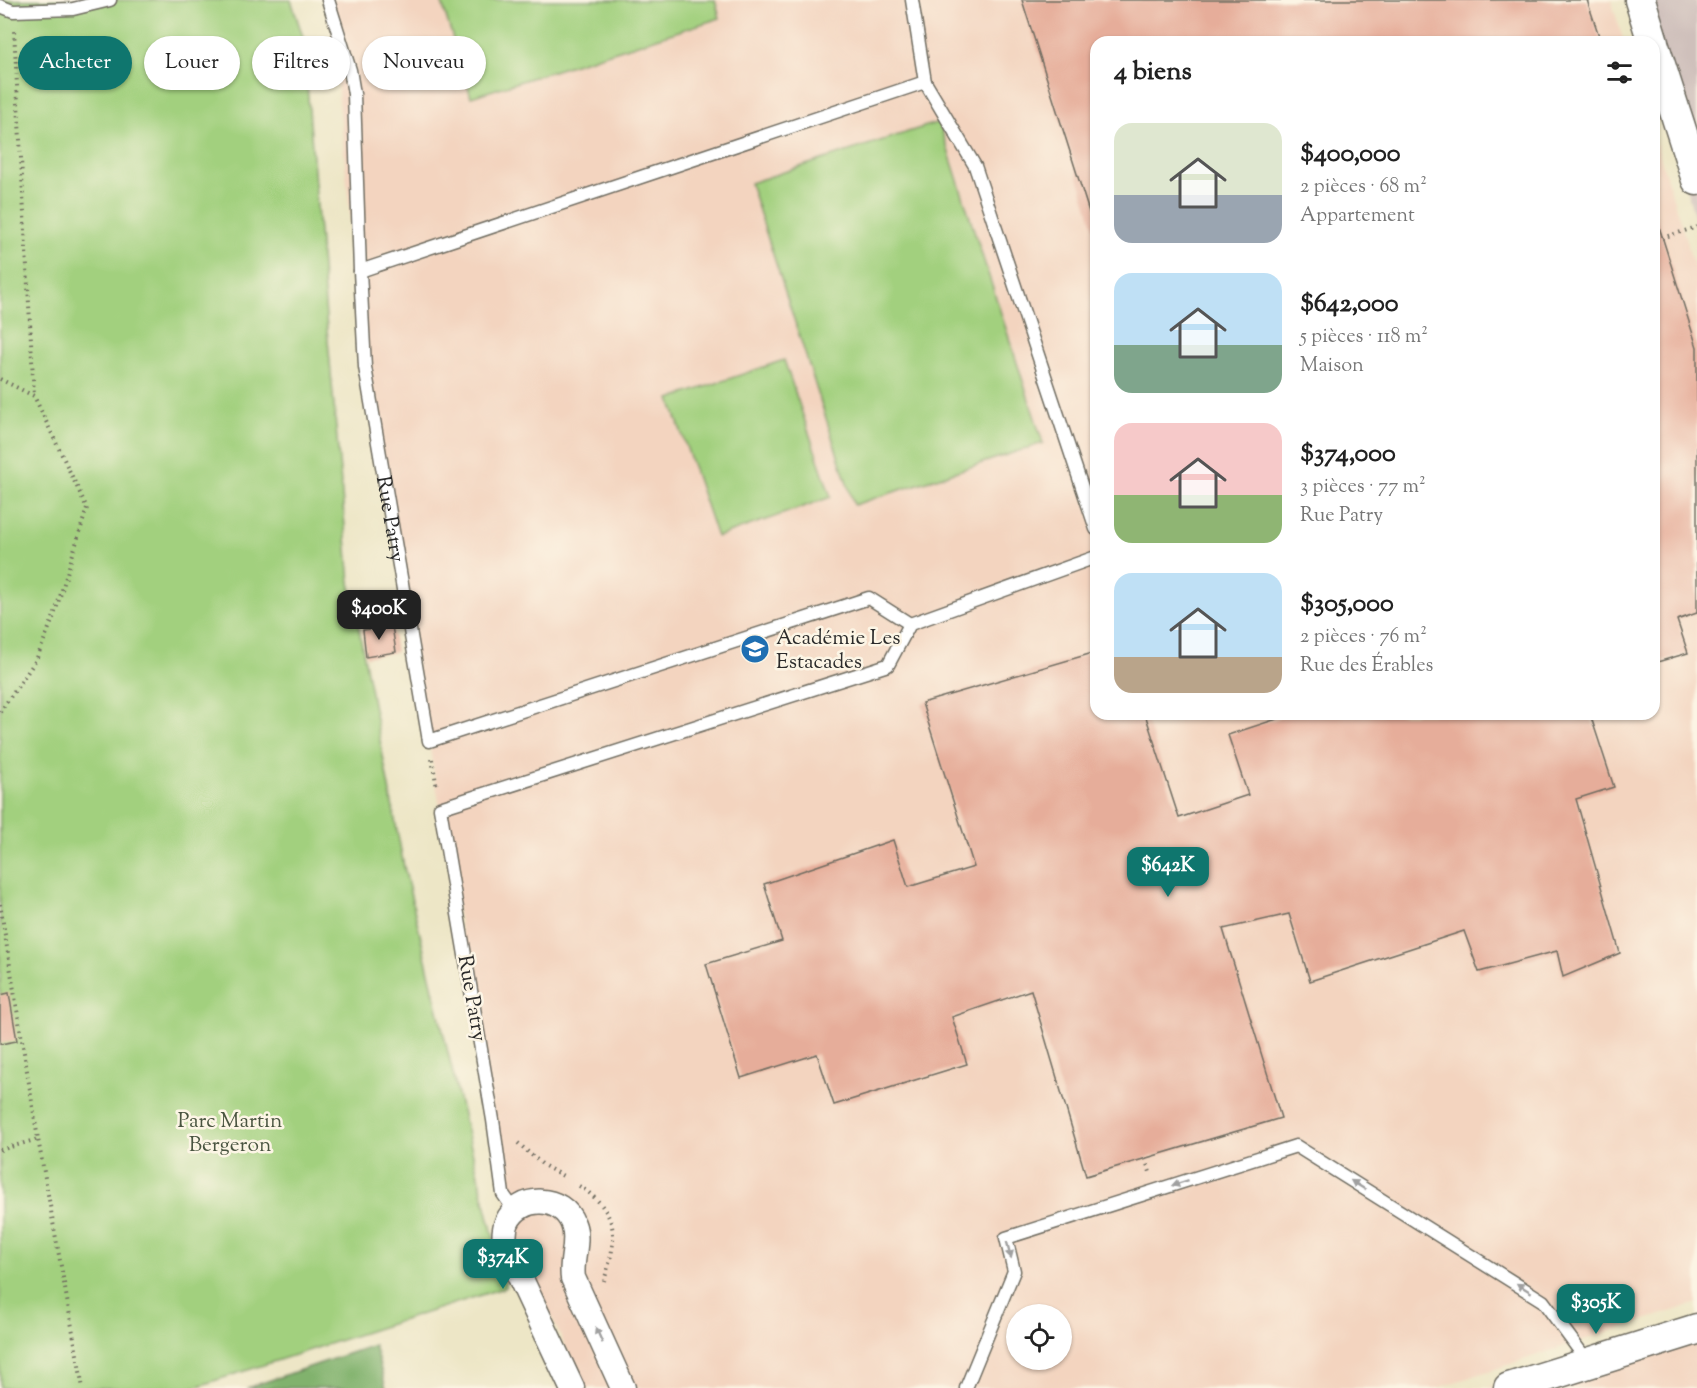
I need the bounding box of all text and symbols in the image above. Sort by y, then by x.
chip: Acheter [18,36,132,90]
chip: Louer [144,36,240,90]
chip: Filtres [252,36,350,90]
chip: Nouveau [362,36,486,90]
text: 4 biens [1114,54,1192,91]
icon: filters [1603,56,1636,89]
text: $400,000 [1300,136,1401,173]
icon: home [1162,147,1234,219]
text: 2 pièces · 68 m² [1300,173,1427,202]
text: Appartement [1300,202,1415,231]
text: $642,000 [1300,286,1399,323]
icon: home [1162,297,1234,369]
text: 5 pièces · 118 m² [1300,323,1428,352]
text: Maison [1300,352,1364,381]
text: $374,000 [1300,436,1396,473]
icon: home [1162,447,1234,519]
text: 3 pièces · 77 m² [1300,473,1426,502]
street label: Rue Patry [367,474,411,565]
text: Rue Patry [1300,502,1383,531]
text: $305,000 [1300,586,1394,623]
pin: $400K [337,590,421,641]
text: $400K [351,595,407,624]
icon: home [1162,597,1234,669]
text: 2 pièces · 76 m² [1300,623,1427,652]
place label: Académie Les Estacades [776,624,901,678]
school or university icon: Académie Les Estacades [739,633,771,665]
text: Rue des Érables [1300,652,1433,681]
pin: $642K [1126,847,1210,898]
text: $642K [1141,852,1195,881]
street label: Rue Patry [449,953,493,1044]
park label: Parc Martin Bergeron [178,1107,282,1161]
one-way arrow [1171,1179,1189,1188]
one-way arrow [1350,1179,1366,1190]
pin: $374K [461,1239,545,1290]
one-way arrow [1004,1241,1014,1259]
text: $374K [477,1244,529,1273]
one-way arrow [1515,1283,1532,1294]
pin: $305K [1554,1284,1638,1335]
text: $305K [1571,1289,1621,1318]
map controls [1006,1304,1072,1370]
button: locate [1006,1304,1072,1370]
one-way arrow [594,1325,604,1343]

